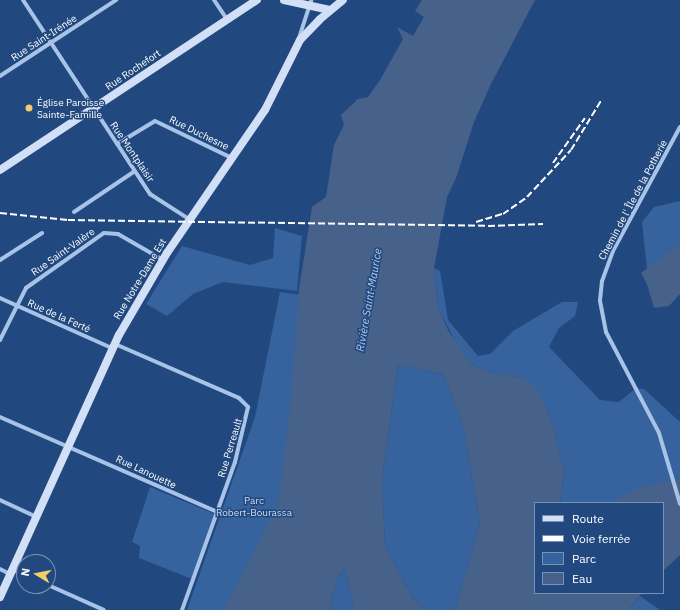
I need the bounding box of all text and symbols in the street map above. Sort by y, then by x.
street label: Rue Saint-Irénée [9,12,79,64]
street label: Rue Rochefort [103,47,163,93]
place label: Église Paroisse Sainte-Famille [37,96,104,120]
marker: Église Paroisse Sainte-Famille [24,103,34,113]
street label: Rue Duchesne [167,113,231,153]
street label: Rue Montplaisir [107,120,157,184]
street label: Chemin de l' Île de la Potherie [596,138,670,262]
street label: Rue Saint-Valère [29,226,97,278]
street label: Rue Notre-Dame Est [111,236,169,322]
water label: Rivière Saint-Maurice [353,248,385,352]
street label: Rue de la Ferté [26,297,92,335]
street label: Rue Perreault [215,417,245,479]
street label: Rue Lanouette [114,453,178,491]
park label: Parc Robert-Bourassa [216,494,292,518]
legend [534,502,664,594]
text: Route [572,511,604,526]
text: Voie ferrée [572,531,630,546]
text: Parc [572,551,596,566]
north arrow [16,554,56,594]
text: N [18,567,33,577]
text: Eau [572,571,592,586]

